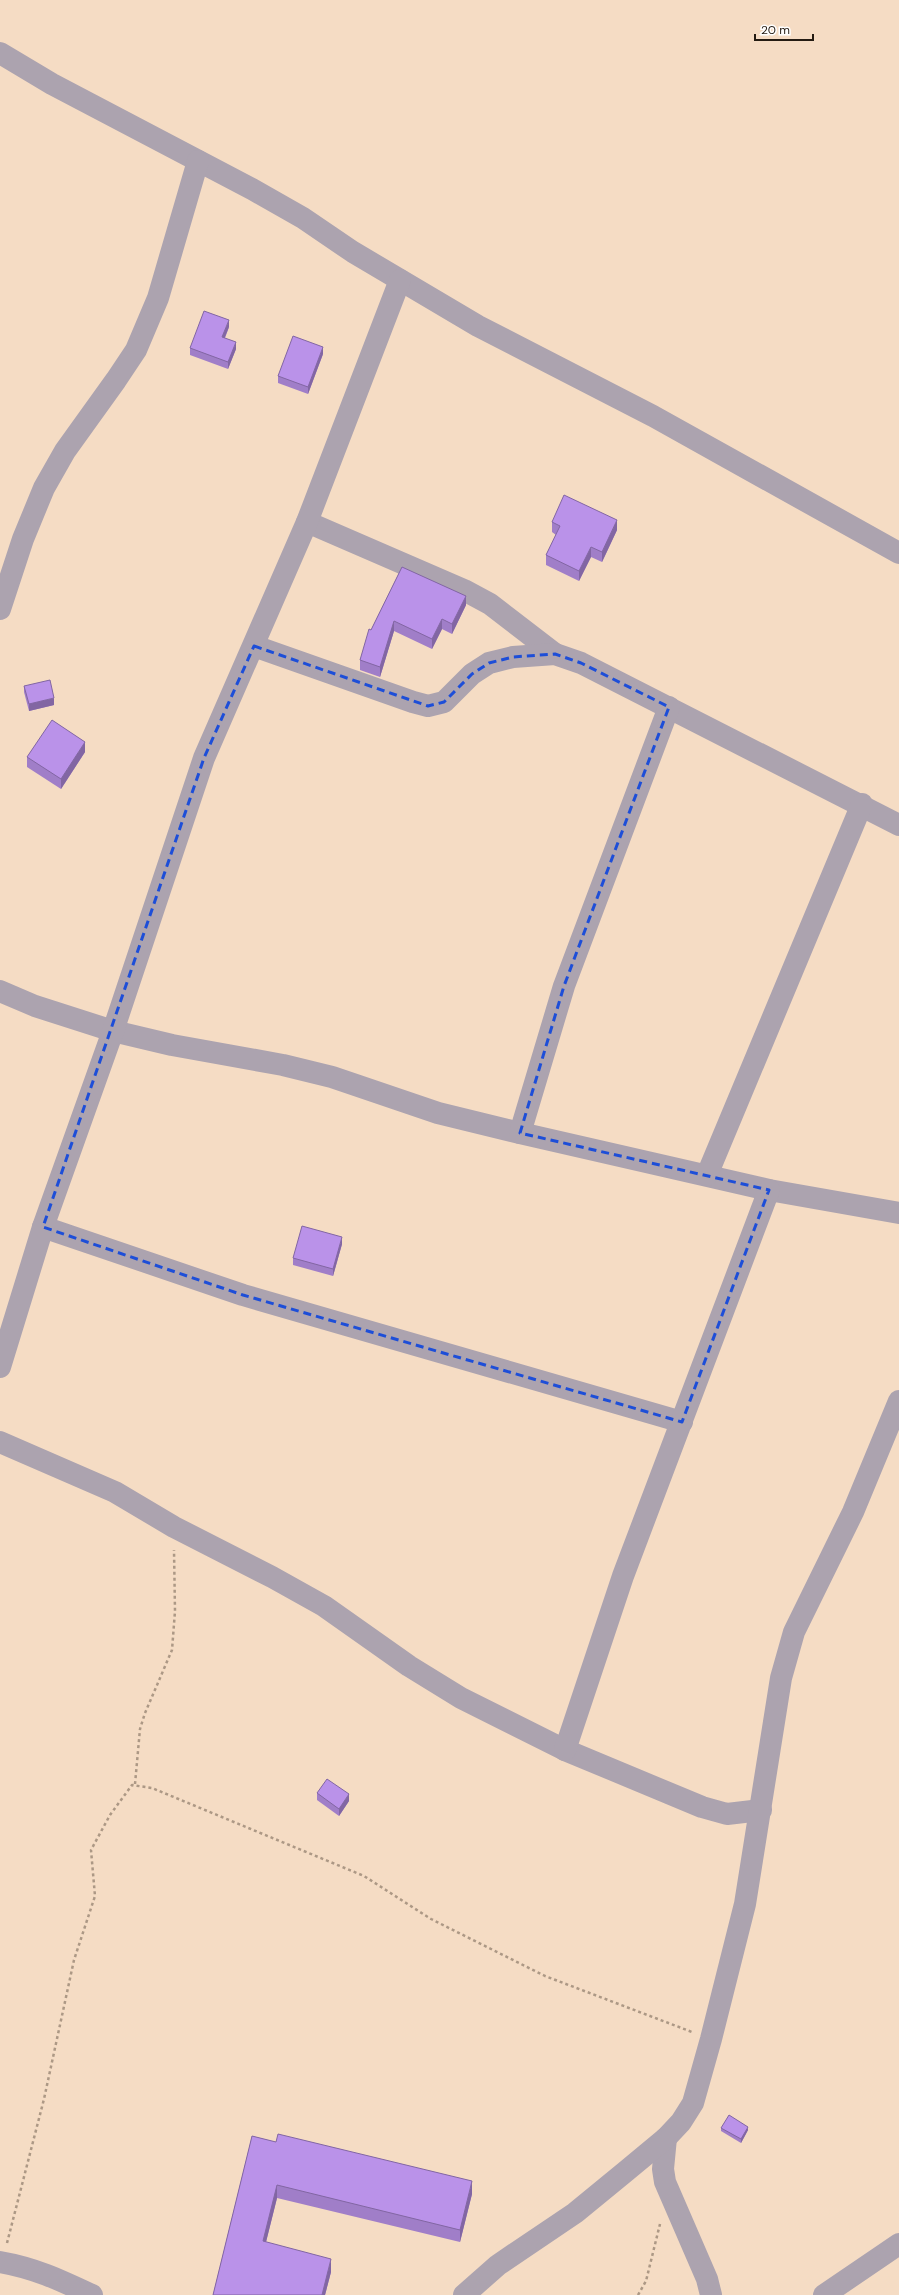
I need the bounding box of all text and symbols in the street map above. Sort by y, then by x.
scale bar [755,16,813,42]
text: 20 m [761,22,790,38]

